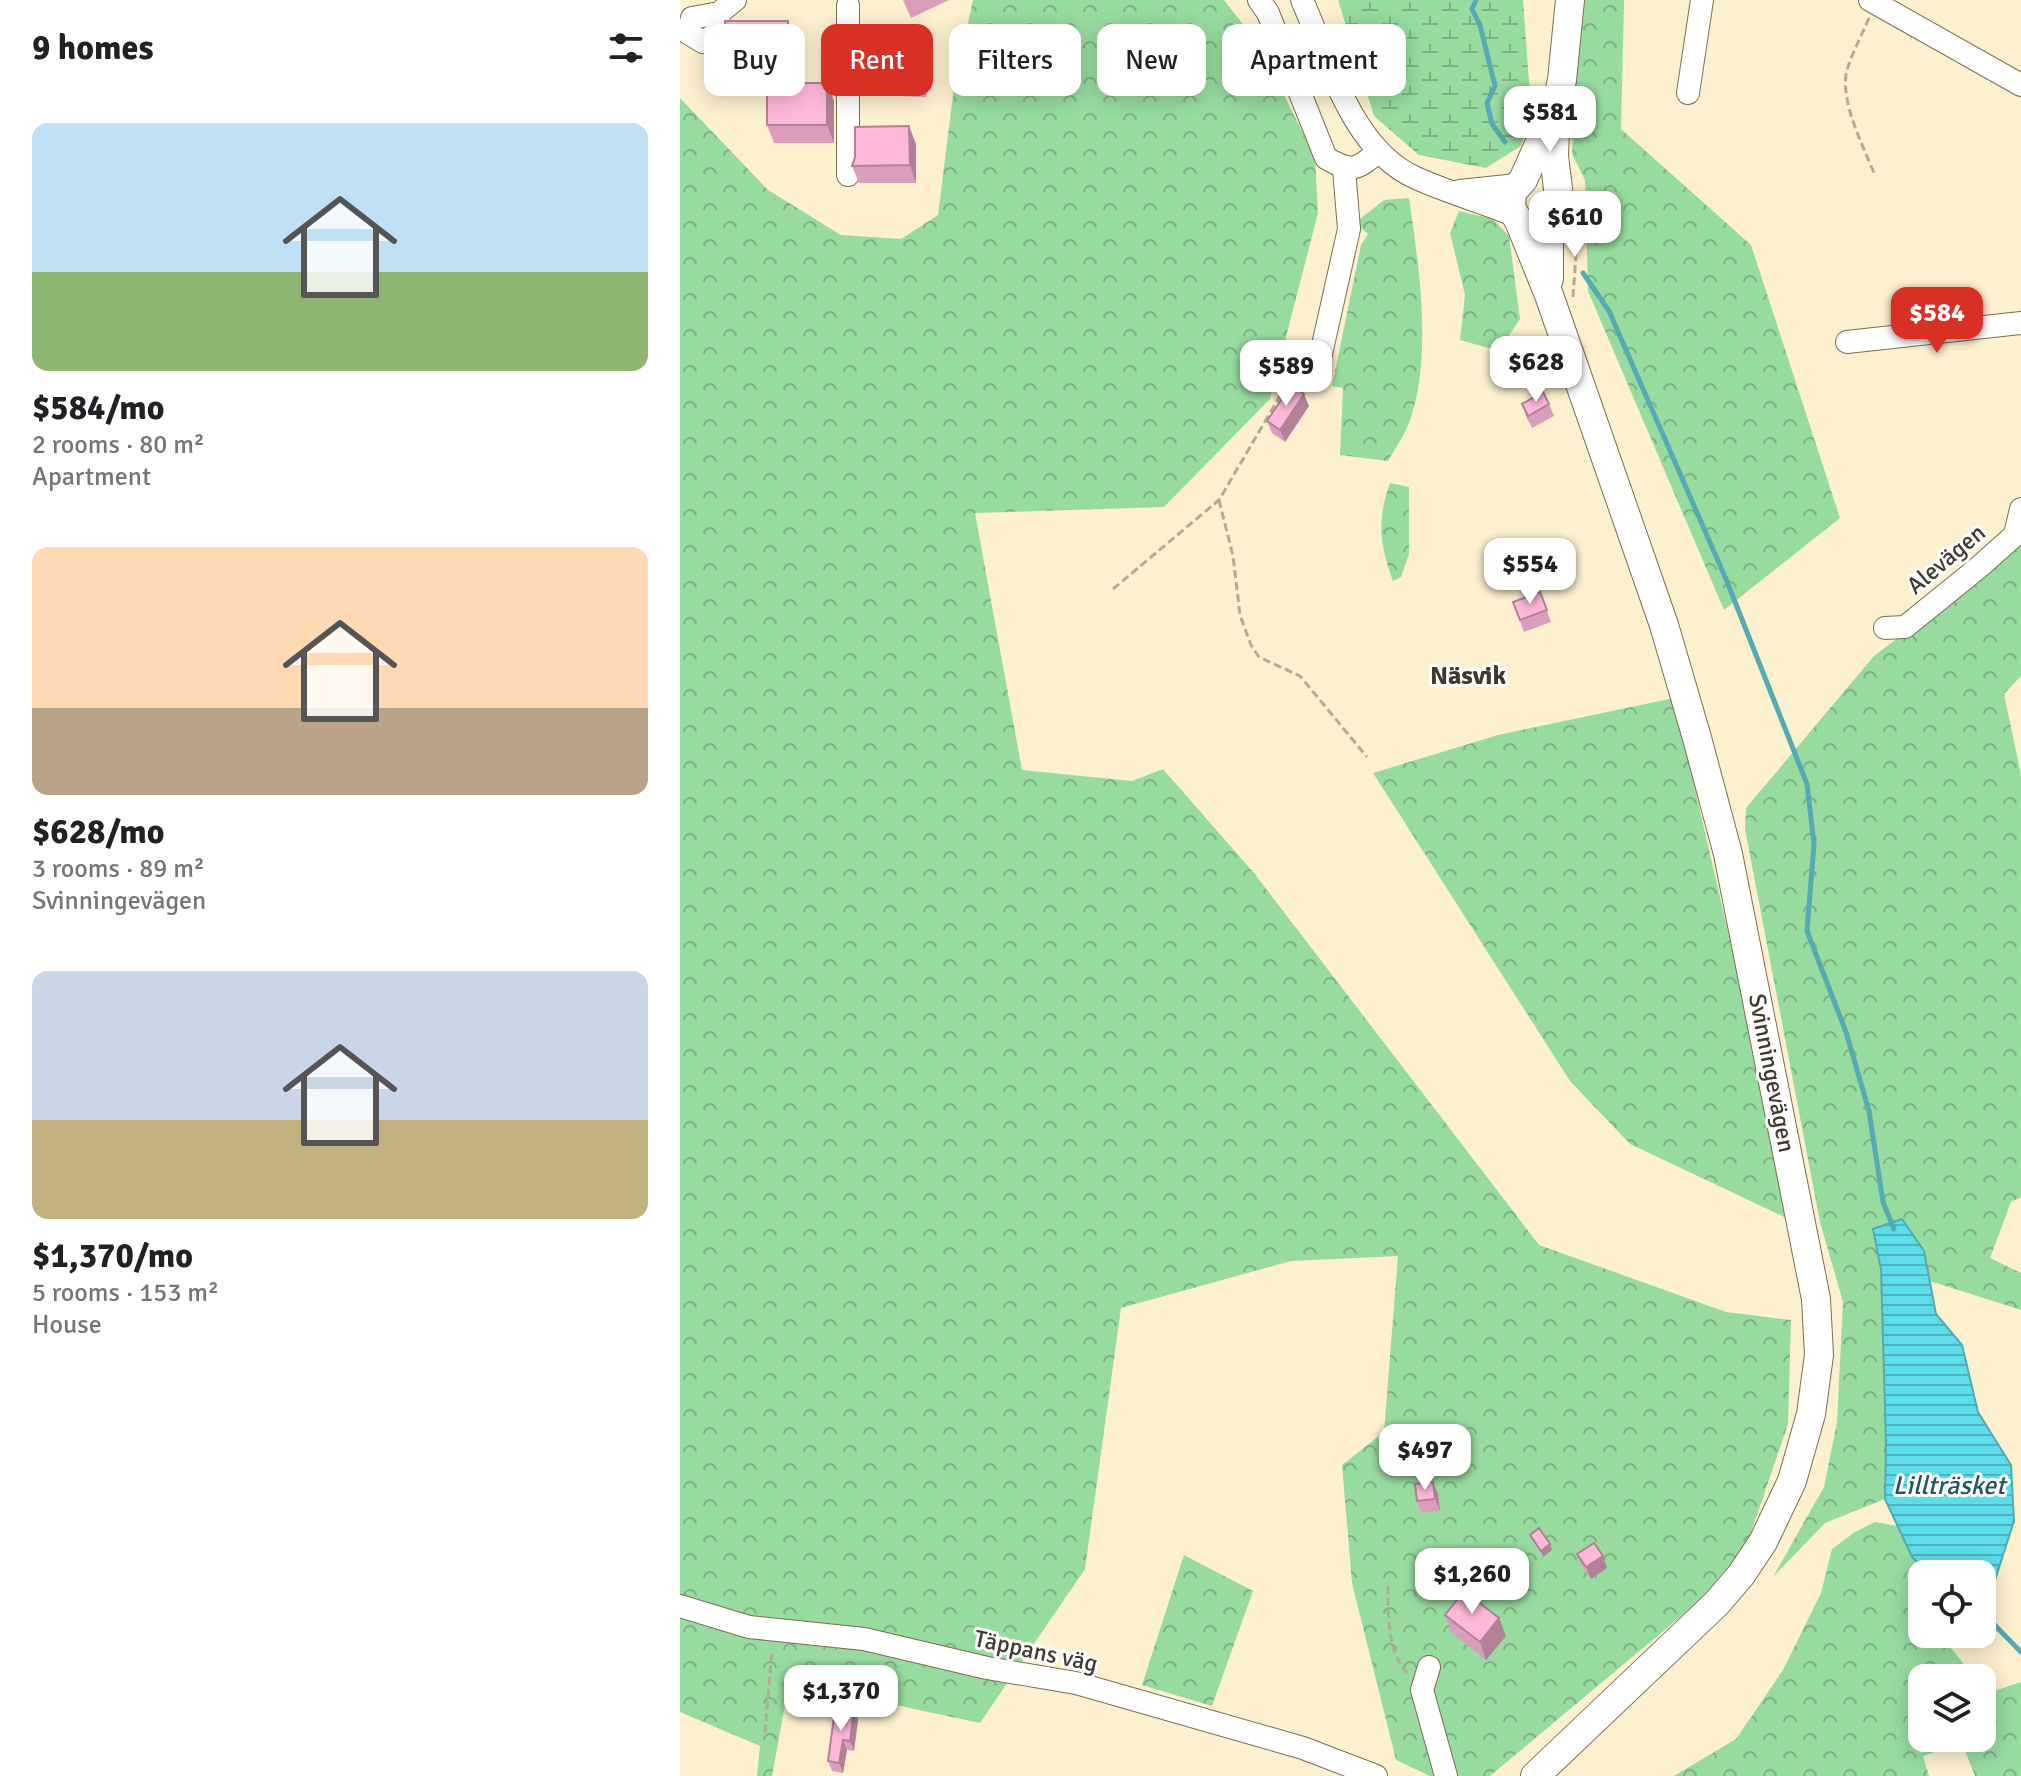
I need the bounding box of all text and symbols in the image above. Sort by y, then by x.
chip: Buy [704,24,805,96]
chip: Rent [821,24,933,96]
chip: Filters [949,24,1081,96]
chip: New [1097,24,1206,96]
chip: Apartment [1222,24,1406,96]
icon: filters [604,26,648,70]
text: 9 homes [32,27,153,69]
pin: $581 [1503,86,1597,154]
text: $581 [1522,96,1578,128]
icon: home [268,175,412,319]
pin: $610 [1528,191,1622,259]
text: $610 [1547,201,1603,233]
pin: $584 [1890,287,1984,355]
text: $584 [1909,297,1965,329]
pin: $628 [1489,336,1583,404]
pin: $589 [1239,340,1333,408]
text: $628 [1508,346,1564,378]
text: $589 [1258,350,1314,382]
text: $584/mo [32,387,165,429]
text: 2 rooms · 80 m² [32,429,205,461]
text: Apartment [32,461,151,493]
street label: Alevägen [1900,517,1992,601]
pin: $554 [1483,538,1577,606]
text: $554 [1502,548,1558,580]
icon: home [268,599,412,743]
district label: Näsvik [1430,660,1506,692]
text: $628/mo [32,811,165,853]
text: 3 rooms · 89 m² [32,853,205,885]
text: Svinningevägen [32,885,206,917]
street label: Svinningevägen [1742,991,1802,1155]
icon: home [268,1023,412,1167]
text: $1,370/mo [32,1235,193,1277]
text: 5 rooms · 153 m² [32,1277,219,1309]
text: House [32,1309,102,1341]
pin: $497 [1378,1424,1472,1492]
text: $497 [1397,1434,1453,1466]
water label: Lillträsket [1893,1470,2008,1502]
pin: $1,260 [1407,1548,1537,1616]
text: $1,260 [1433,1558,1511,1590]
map controls [1908,1560,1996,1752]
button: locate [1908,1560,1996,1648]
street label: Täppans väg [972,1623,1100,1679]
button: layers [1908,1664,1996,1752]
pin: $1,370 [776,1665,906,1733]
text: $1,370 [802,1675,880,1707]

